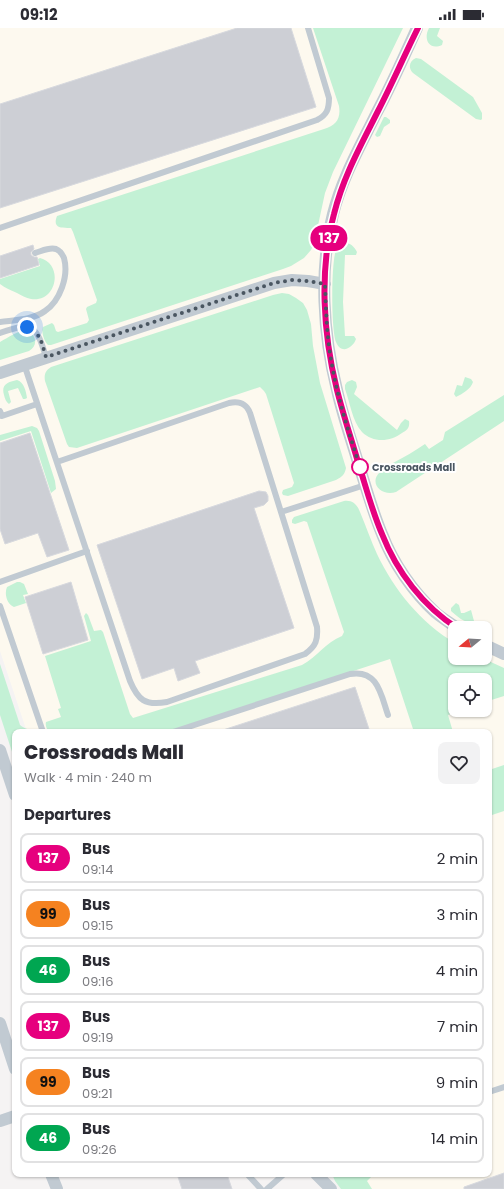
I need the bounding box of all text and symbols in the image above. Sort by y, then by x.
text: 09:12 [20,4,57,25]
line badge: 137 [306,225,352,251]
text: 137 [318,228,340,248]
your location [17,317,37,337]
marker: Crossroads Mall [351,458,369,476]
place label: Crossroads Mall [372,460,455,475]
north arrow [448,621,492,665]
map controls [448,621,492,717]
button: locate [448,673,492,717]
text: Crossroads Mall [24,739,184,766]
button: heart [438,742,480,784]
text: Walk · 4 min · 240 m [24,768,152,787]
text: Departures [24,804,111,825]
text: Bus [82,838,110,859]
text: 137 [37,848,59,868]
text: 2 min [437,848,478,869]
text: 09:14 [82,860,113,879]
text: Bus [82,894,110,915]
text: 99 [39,904,57,924]
text: 3 min [436,904,478,925]
text: 09:15 [82,916,113,935]
text: Bus [82,950,110,971]
text: 46 [39,960,57,980]
text: 4 min [436,960,478,981]
text: 09:16 [82,972,114,991]
text: Bus [82,1006,110,1027]
text: 137 [37,1016,59,1036]
text: 7 min [437,1016,478,1037]
text: 09:19 [82,1028,113,1047]
text: Bus [82,1062,110,1083]
text: 99 [39,1072,57,1092]
text: 9 min [436,1072,478,1093]
text: 09:21 [82,1084,113,1103]
text: Bus [82,1118,110,1139]
text: 46 [39,1128,57,1148]
text: 14 min [431,1128,478,1149]
text: 09:26 [82,1140,117,1159]

